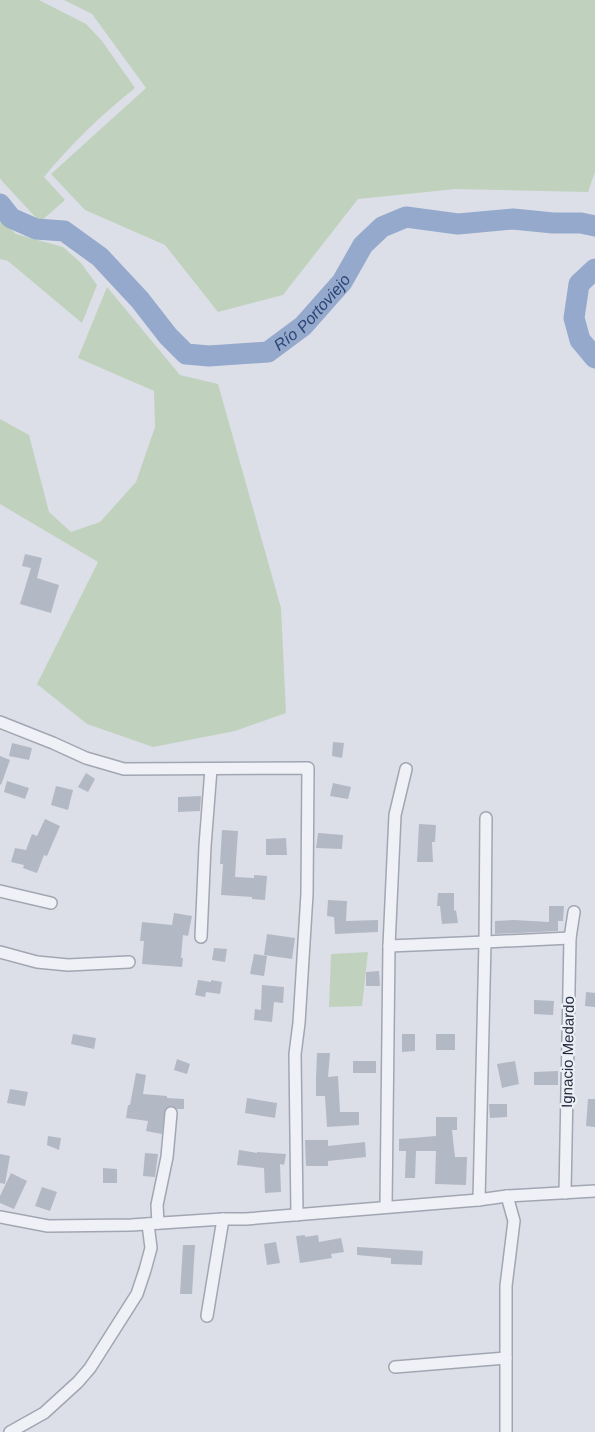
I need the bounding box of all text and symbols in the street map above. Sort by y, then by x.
water label: Río Portoviejo [271,272,353,354]
street label: Ignacio Medardo [558,996,577,1108]

